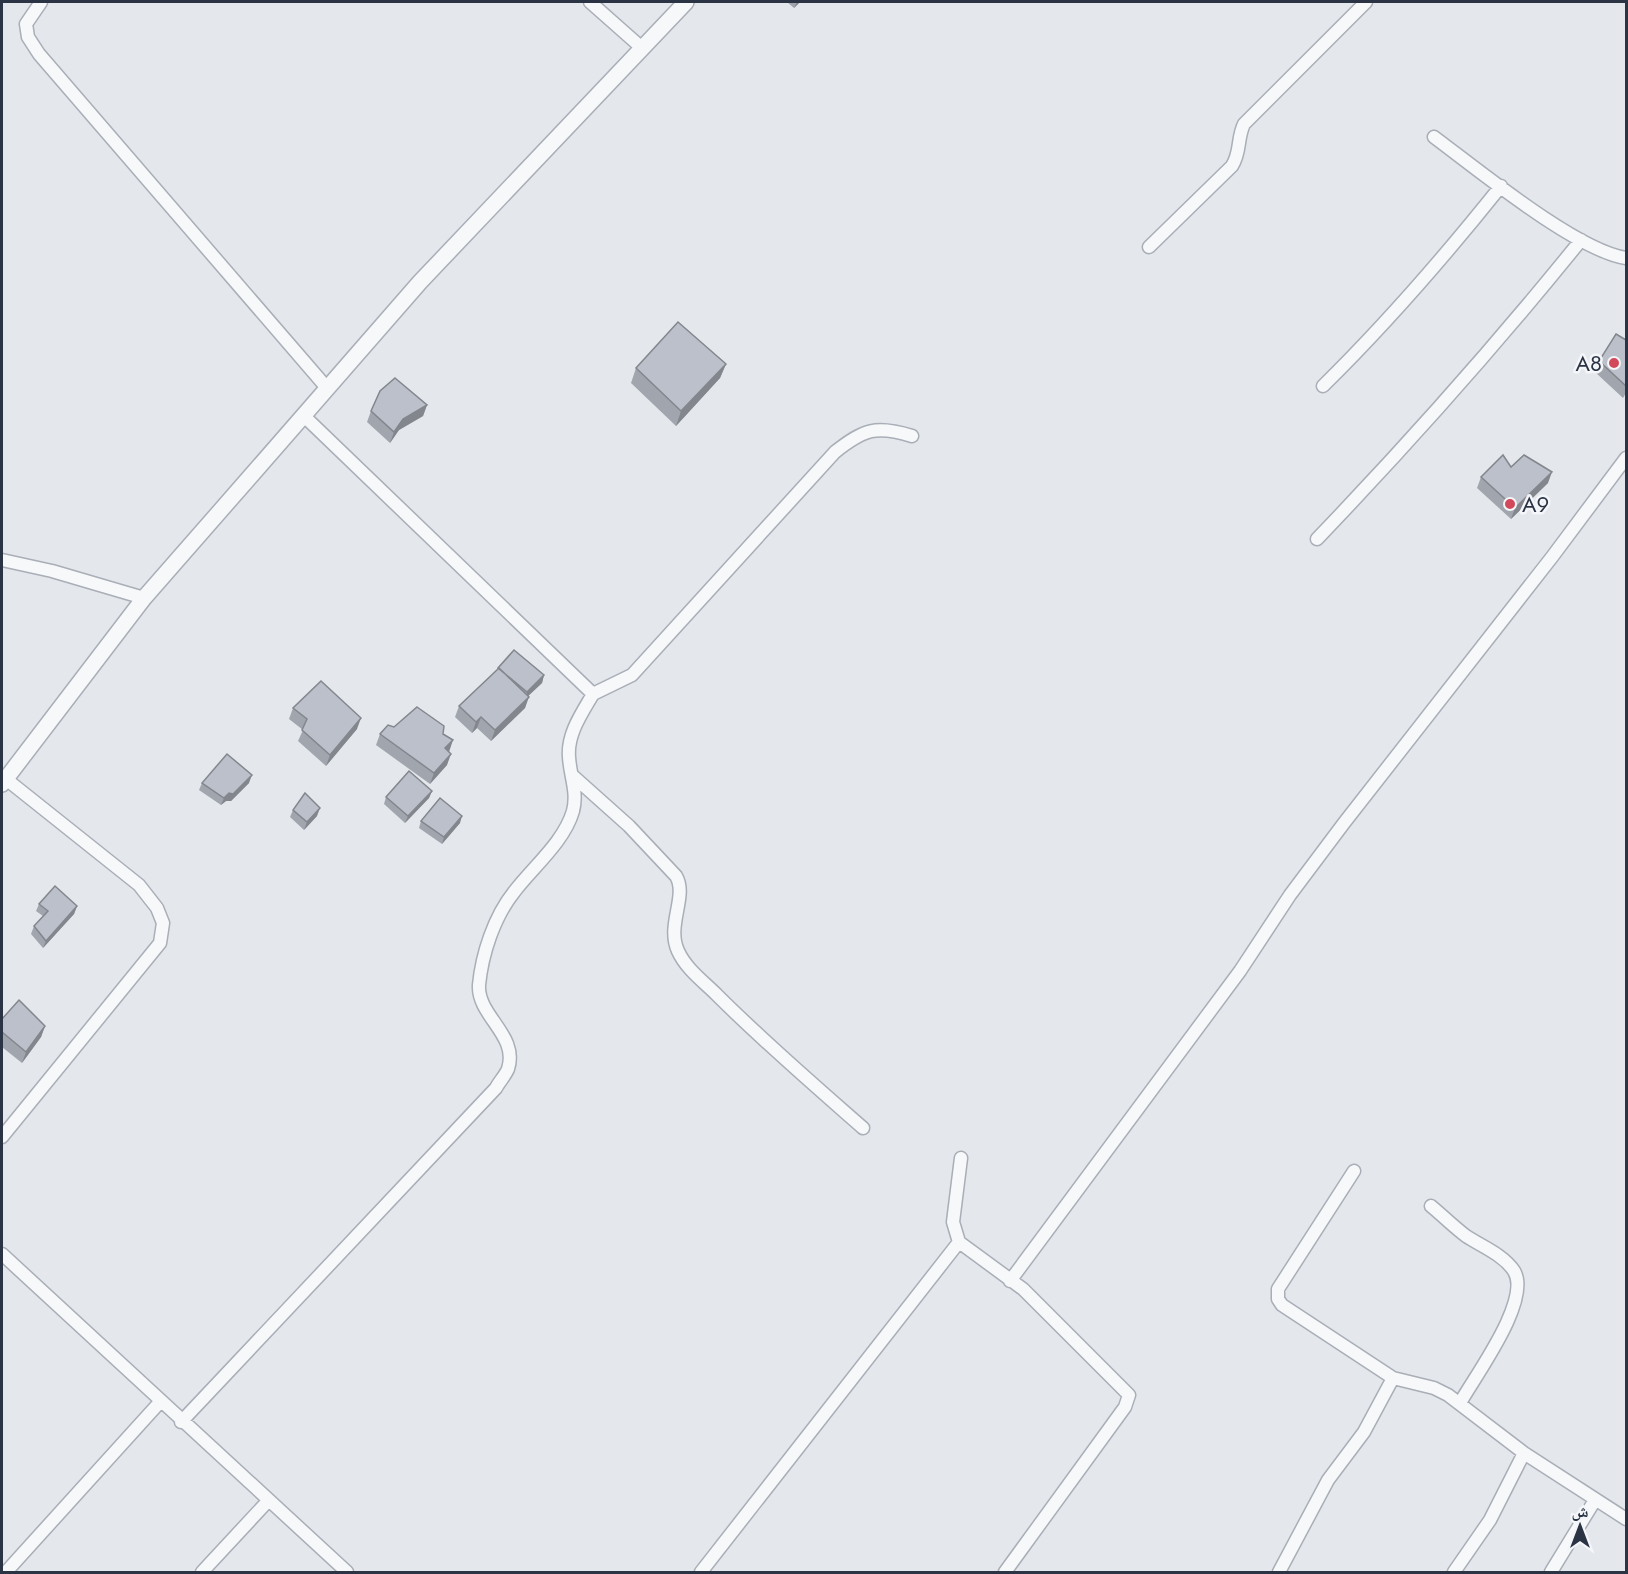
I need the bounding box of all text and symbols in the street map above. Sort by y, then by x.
place label: A8 [1575,347,1602,379]
marker: A8 [1607,356,1621,370]
place label: A9 [1522,488,1549,520]
marker: A9 [1503,497,1517,511]
north arrow [1550,1496,1610,1556]
text: ش [1572,1500,1589,1523]

